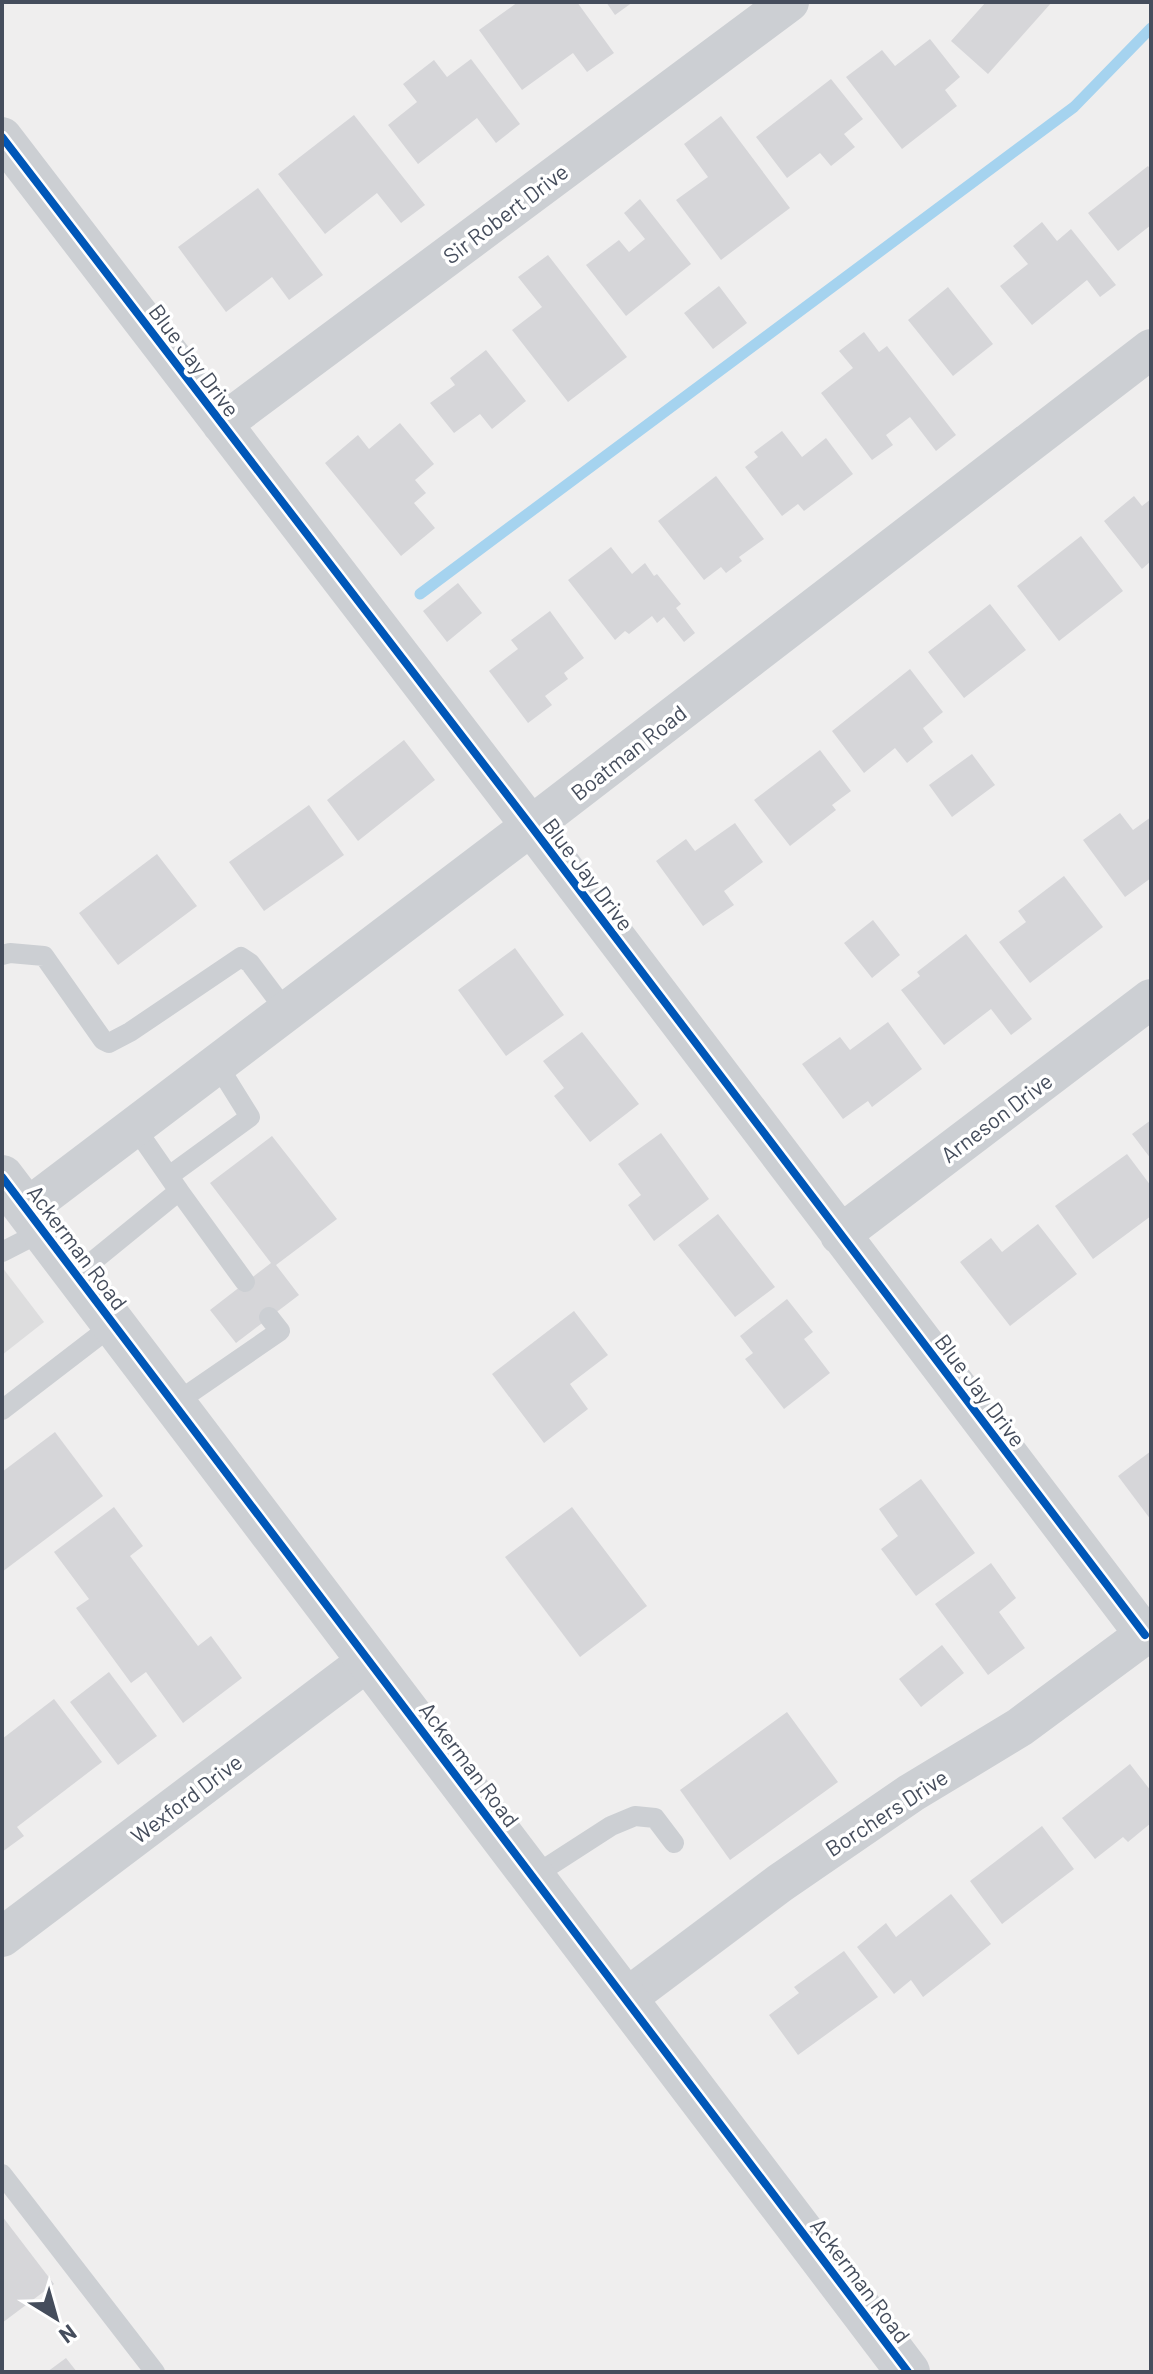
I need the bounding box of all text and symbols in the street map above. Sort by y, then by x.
street label: Sir Robert Drive [437,158,573,268]
street label: Blue Jay Drive [144,299,246,421]
street label: Boatman Road [565,699,691,805]
street label: Blue Jay Drive [538,813,640,935]
street label: Arneson Drive [935,1067,1057,1167]
street label: Ackerman Road [23,1180,133,1314]
street label: Blue Jay Drive [930,1329,1032,1451]
street label: Ackerman Road [415,1697,525,1831]
street label: Wexford Drive [125,1748,247,1848]
street label: Borchers Drive [820,1763,952,1861]
street label: Ackerman Road [806,2213,916,2347]
north arrow [16,2278,96,2358]
text: N [55,2320,82,2350]

